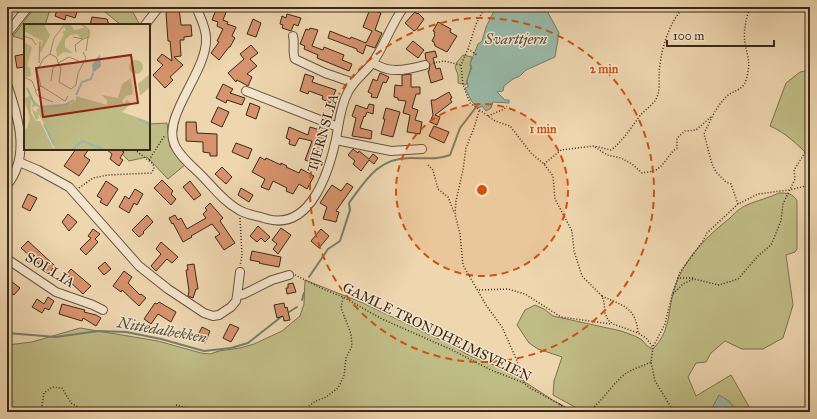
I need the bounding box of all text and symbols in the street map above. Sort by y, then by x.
scale bar [667,22,774,48]
inset map [24,24,150,150]
text: 100 m [673,29,704,43]
water label: Svarttjern [484,30,547,48]
text: 2 min [590,62,619,76]
street label: TJERNSLIA [304,91,343,174]
text: 1 min [529,122,557,136]
centre of rings [475,183,489,197]
street label: SOLLIA [22,249,78,292]
street label: GAMLE TRONDHEIMSVEIEN [340,279,534,385]
water label: Nittedalbekken [115,313,208,347]

